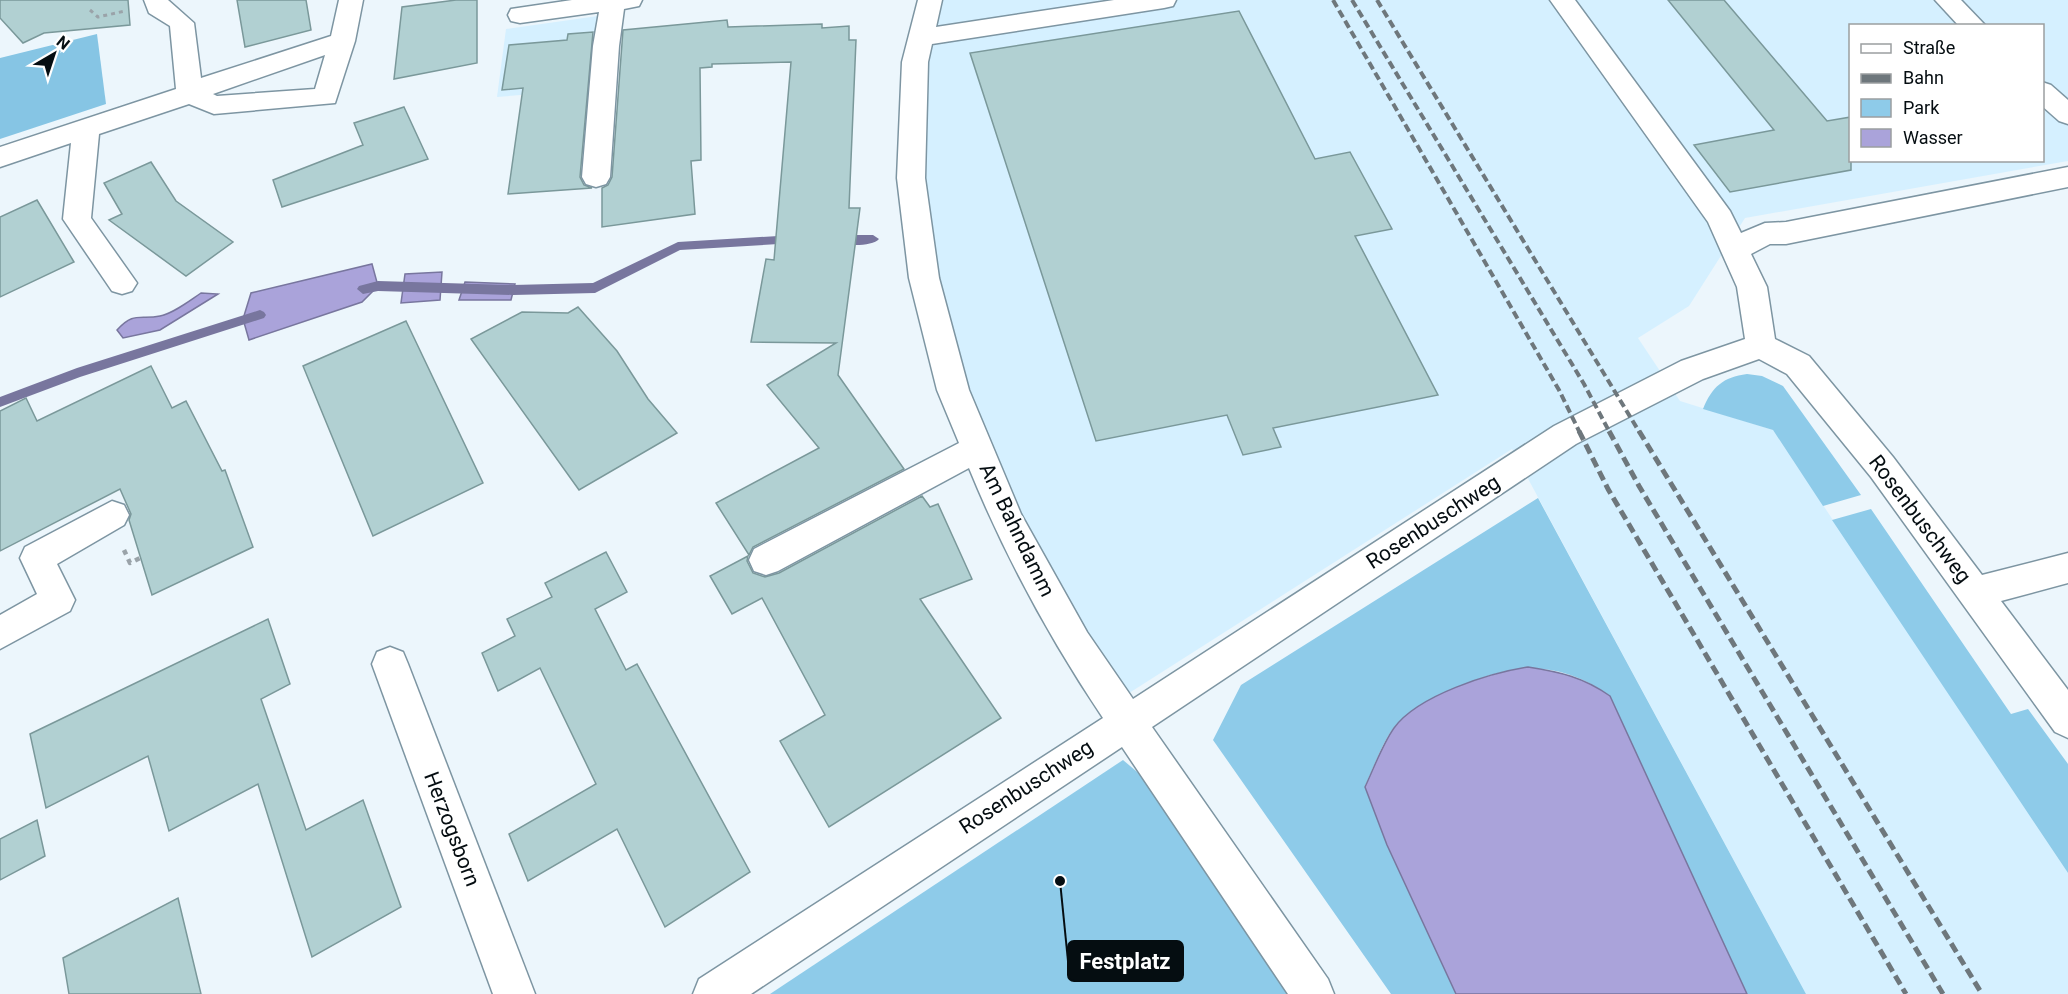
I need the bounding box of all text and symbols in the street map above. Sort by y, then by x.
north arrow [24,24,84,84]
legend [1849,24,2044,162]
text: N [53,32,73,54]
text: Straße [1903,37,1955,58]
text: Bahn [1903,67,1944,88]
text: Park [1903,97,1940,118]
text: Wasser [1903,127,1963,148]
street label: Rosenbuschweg [1864,450,1976,588]
street label: Am Bahndamm [974,460,1060,600]
street label: Rosenbuschweg [1362,470,1504,574]
street label: Rosenbuschweg [955,735,1097,839]
street label: Herzogsborn [419,768,485,890]
callout: Festplatz [1068,941,1183,981]
text: Festplatz [1079,949,1171,974]

